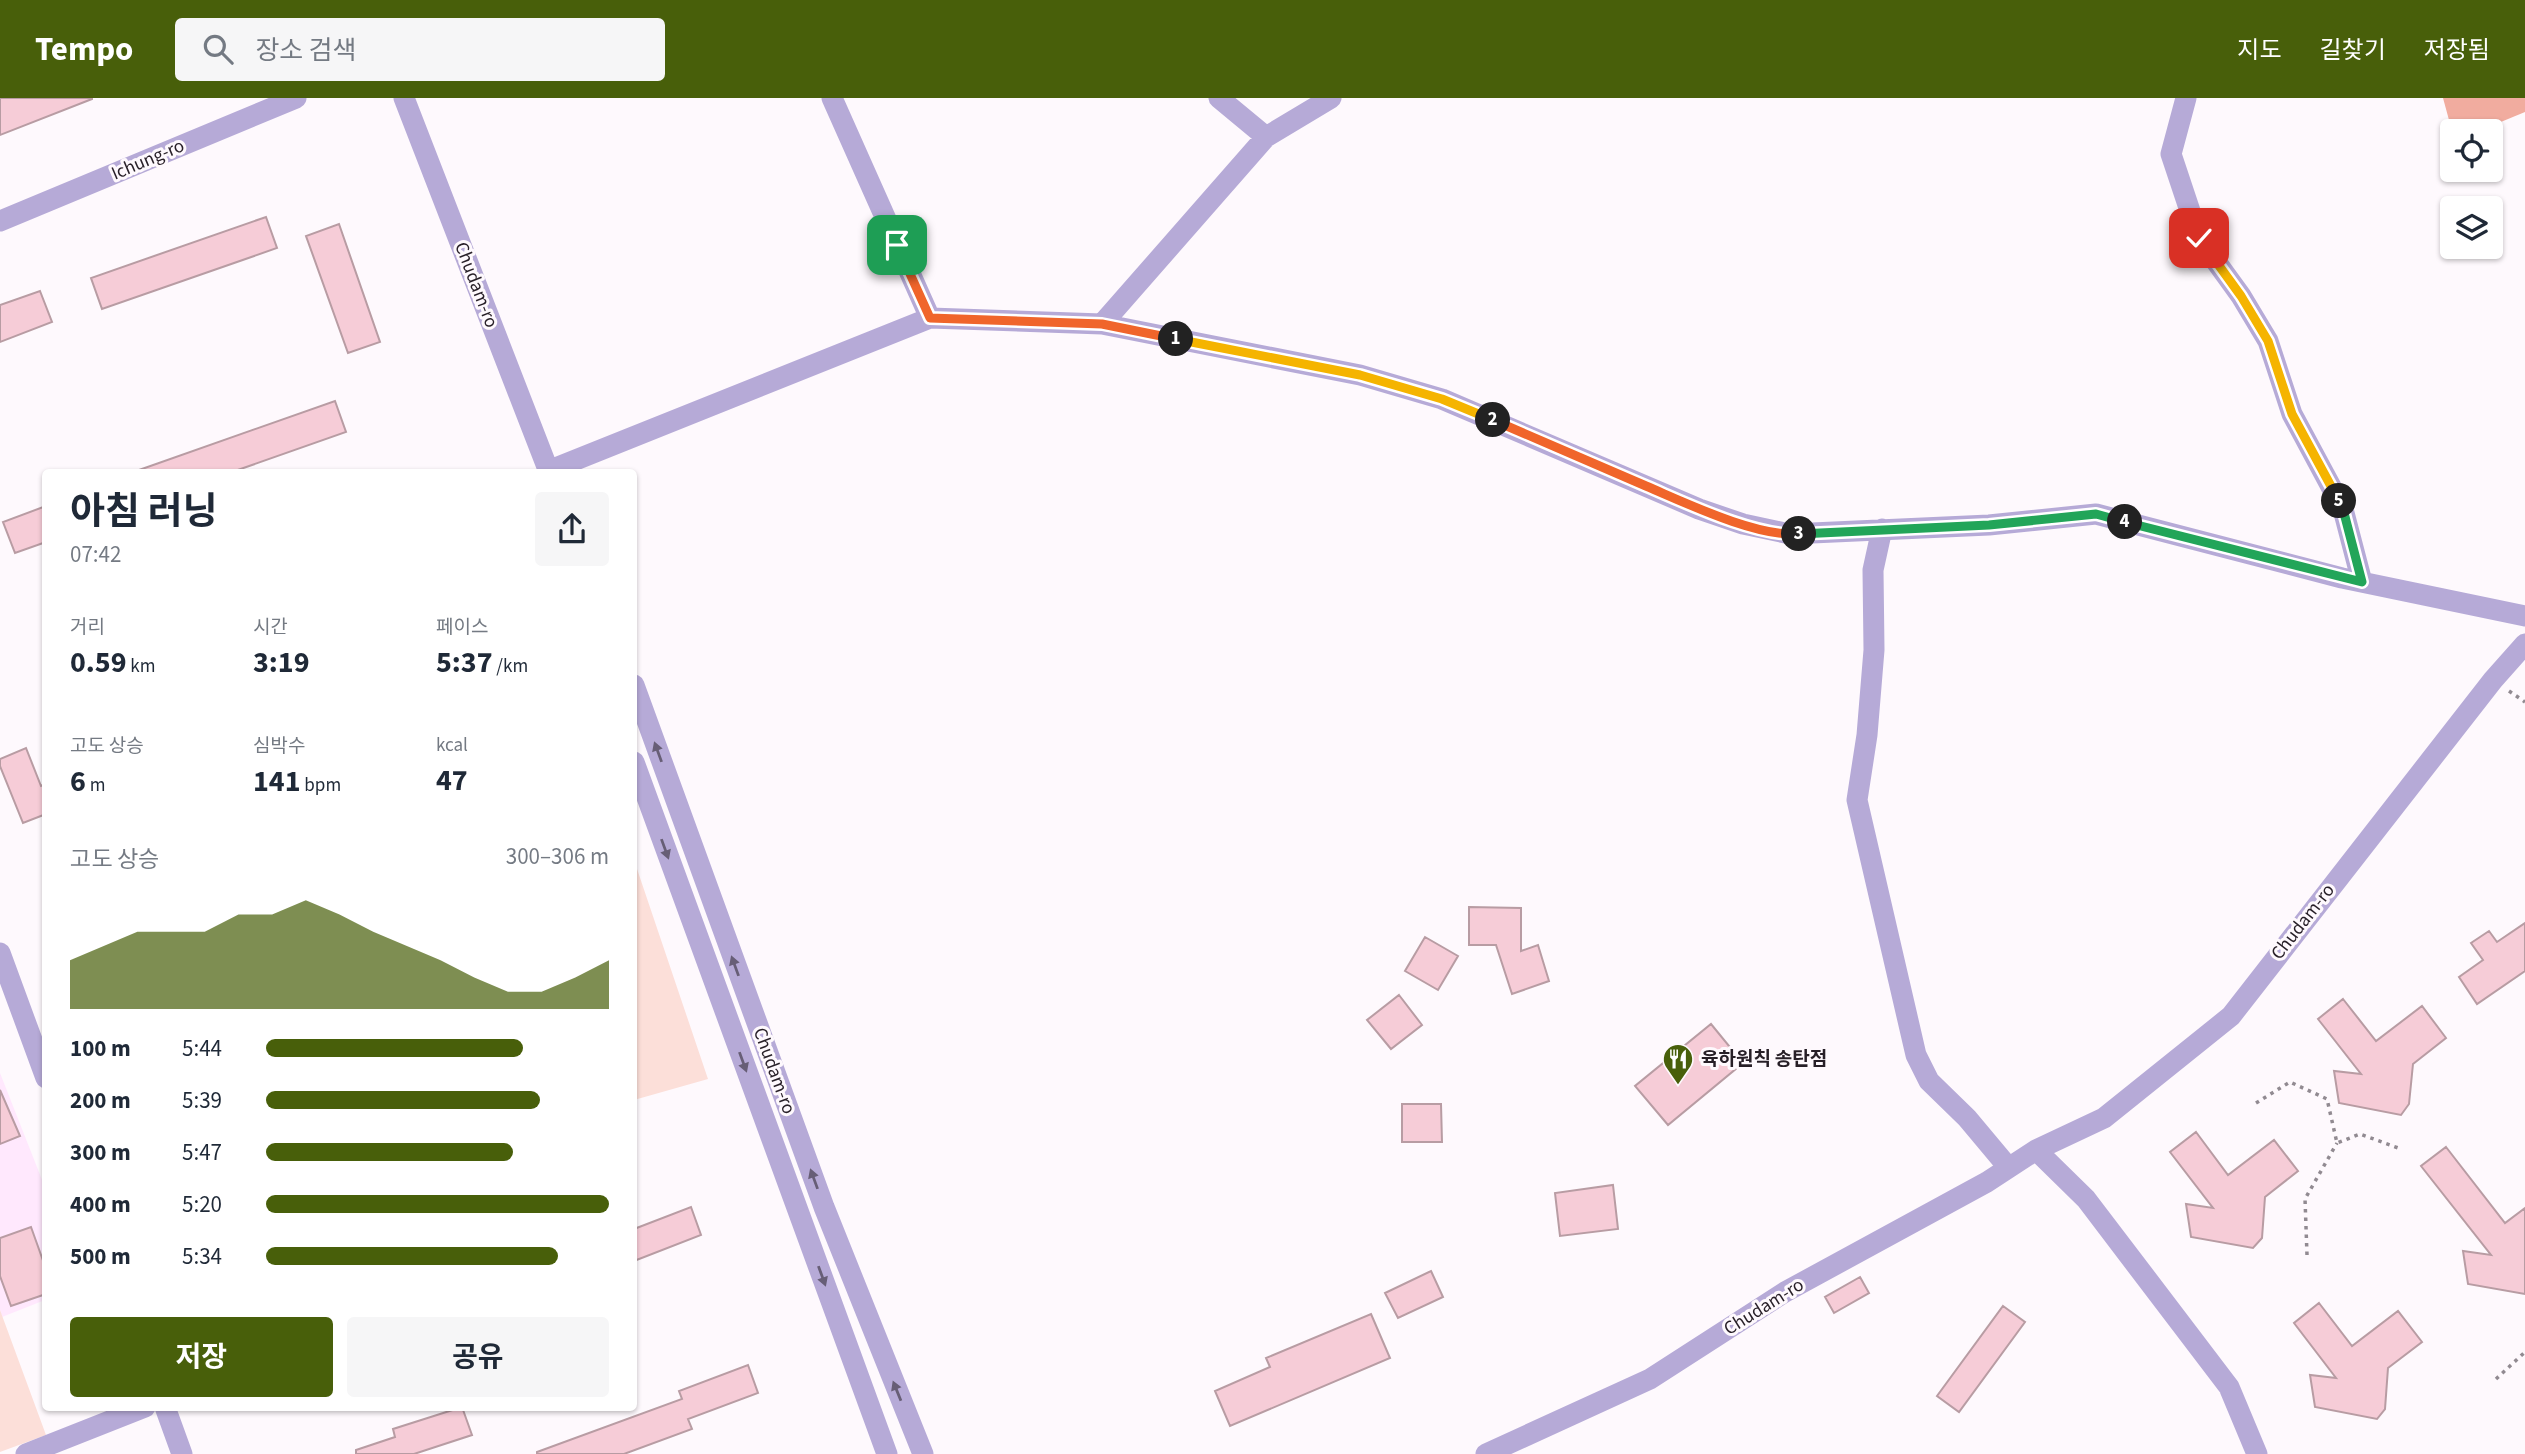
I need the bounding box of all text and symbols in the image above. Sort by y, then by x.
search box [175,18,665,81]
text: Tempo [35,26,133,73]
icon: search [199,30,237,68]
text: 장소 검색 [255,32,356,69]
text: 지도 [2237,33,2282,68]
text: 길찾기 [2320,33,2386,68]
text: 저장됨 [2424,33,2490,68]
map controls [2440,119,2503,259]
button: locate [2440,119,2503,182]
street label: Ichung-ro [107,133,189,187]
button: layers [2440,196,2503,259]
pin [2169,208,2229,268]
pin [867,215,927,275]
icon: check [2180,219,2218,257]
icon: arrive [878,226,916,264]
street label: Chudam-ro [447,238,505,332]
pin: 1 [1158,322,1194,356]
text: 1 [1170,325,1181,352]
pin: 2 [1476,402,1510,438]
text: 2 [1487,406,1498,433]
pin: 5 [2322,484,2356,518]
text: 아침 러닝 [70,485,217,539]
text: 5 [2333,487,2344,514]
button: share [535,492,609,566]
pin: 4 [2108,504,2142,540]
text: 4 [2119,508,2130,535]
pin: 3 [1782,516,1816,551]
text: 3 [1793,520,1804,547]
text: 07:42 [70,538,121,571]
text: 거리 [70,614,105,641]
text: 시간 [253,614,288,641]
text: 페이스 [436,614,488,641]
text: 0.59 [70,641,127,684]
text: 3:19 [253,641,310,684]
text: 5:37 [436,641,493,684]
text: km [127,653,156,680]
text: /km [493,653,528,680]
text: kcal [436,732,468,759]
text: 고도 상승 [70,733,144,760]
text: 심박수 [253,733,305,760]
one-way arrow [652,741,663,762]
text: 47 [436,759,468,802]
text: 6 [70,760,86,803]
text: 141 [253,760,301,803]
text: m [86,772,105,799]
text: bpm [301,772,341,799]
one-way arrow [660,838,671,859]
text: 300–306 m [506,840,609,873]
text: 고도 상승 [70,843,159,876]
street label: Chudam-ro [2265,878,2341,966]
one-way arrow [729,955,740,976]
street label: Chudam-ro [746,1024,802,1118]
text: 100 m [70,1032,131,1065]
text: 5:44 [182,1032,222,1065]
restaurant icon: 육하원칙 송탄점 [1661,1042,1695,1086]
place label: 육하원칙 송탄점 [1701,1046,1827,1073]
one-way arrow [738,1052,749,1073]
text: 200 m [70,1084,131,1117]
text: 5:39 [182,1084,222,1117]
text: 300 m [70,1136,131,1169]
text: 5:47 [182,1136,222,1169]
one-way arrow [808,1169,819,1190]
text: 400 m [70,1188,131,1221]
text: 5:20 [182,1188,222,1221]
text: 500 m [70,1240,131,1273]
text: 5:34 [182,1240,222,1273]
one-way arrow [816,1266,827,1287]
street label: Chudam-ro [1719,1272,1809,1342]
button: 저장 [70,1317,333,1397]
button: 공유 [347,1317,609,1397]
one-way arrow [892,1380,903,1401]

